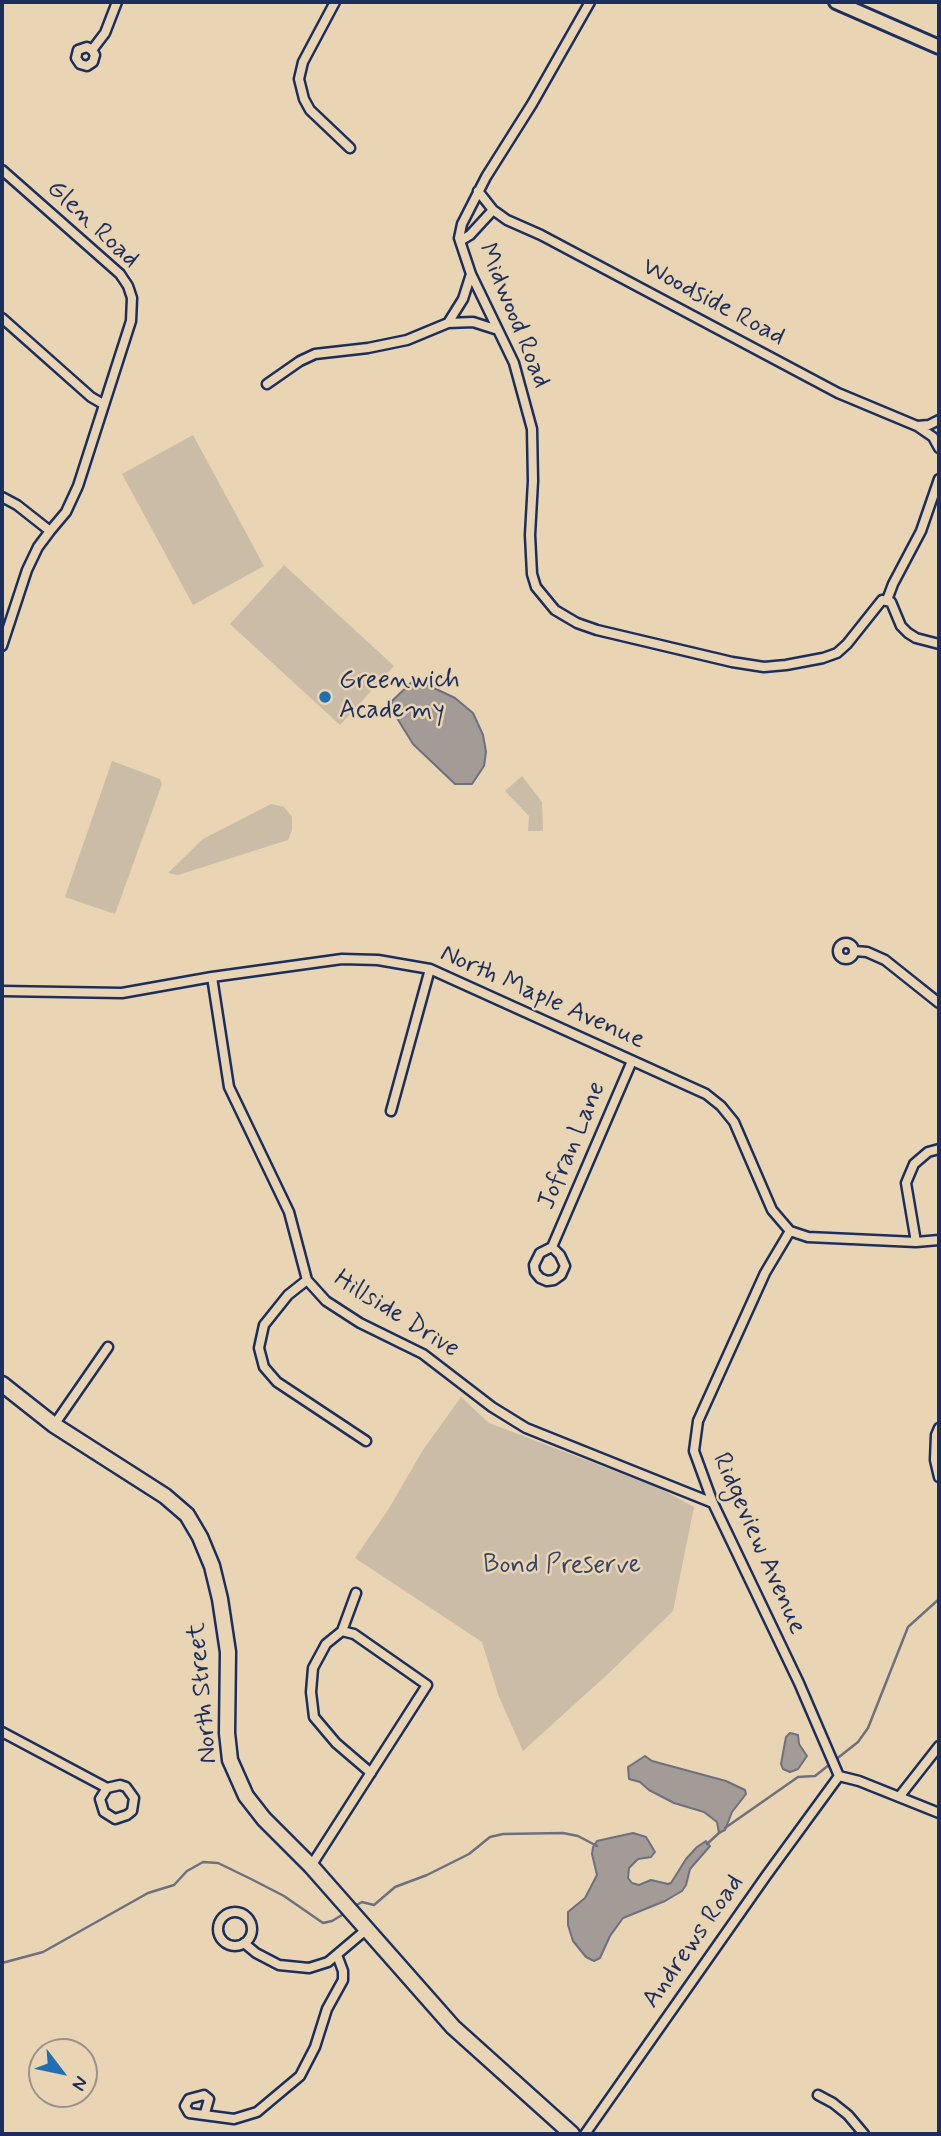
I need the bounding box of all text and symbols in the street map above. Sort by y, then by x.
street label: Glen Road [39,174,145,276]
street label: Midwood Road [470,239,556,393]
street label: Woodside Road [636,252,790,354]
place label: Greenwich Academy [339,666,460,728]
marker: Greenwich Academy [317,689,333,705]
street label: North Maple Avenue [435,939,649,1057]
street label: Jofran Lane [532,1077,614,1215]
street label: Hillside Drive [327,1264,465,1366]
street label: Ridgeview Avenue [704,1448,812,1640]
park label: Bond Preserve [483,1551,641,1583]
street label: North Street [182,1621,226,1765]
street label: Andrews Road [637,1869,751,2015]
north arrow [28,2038,98,2108]
text: N [66,2071,93,2095]

